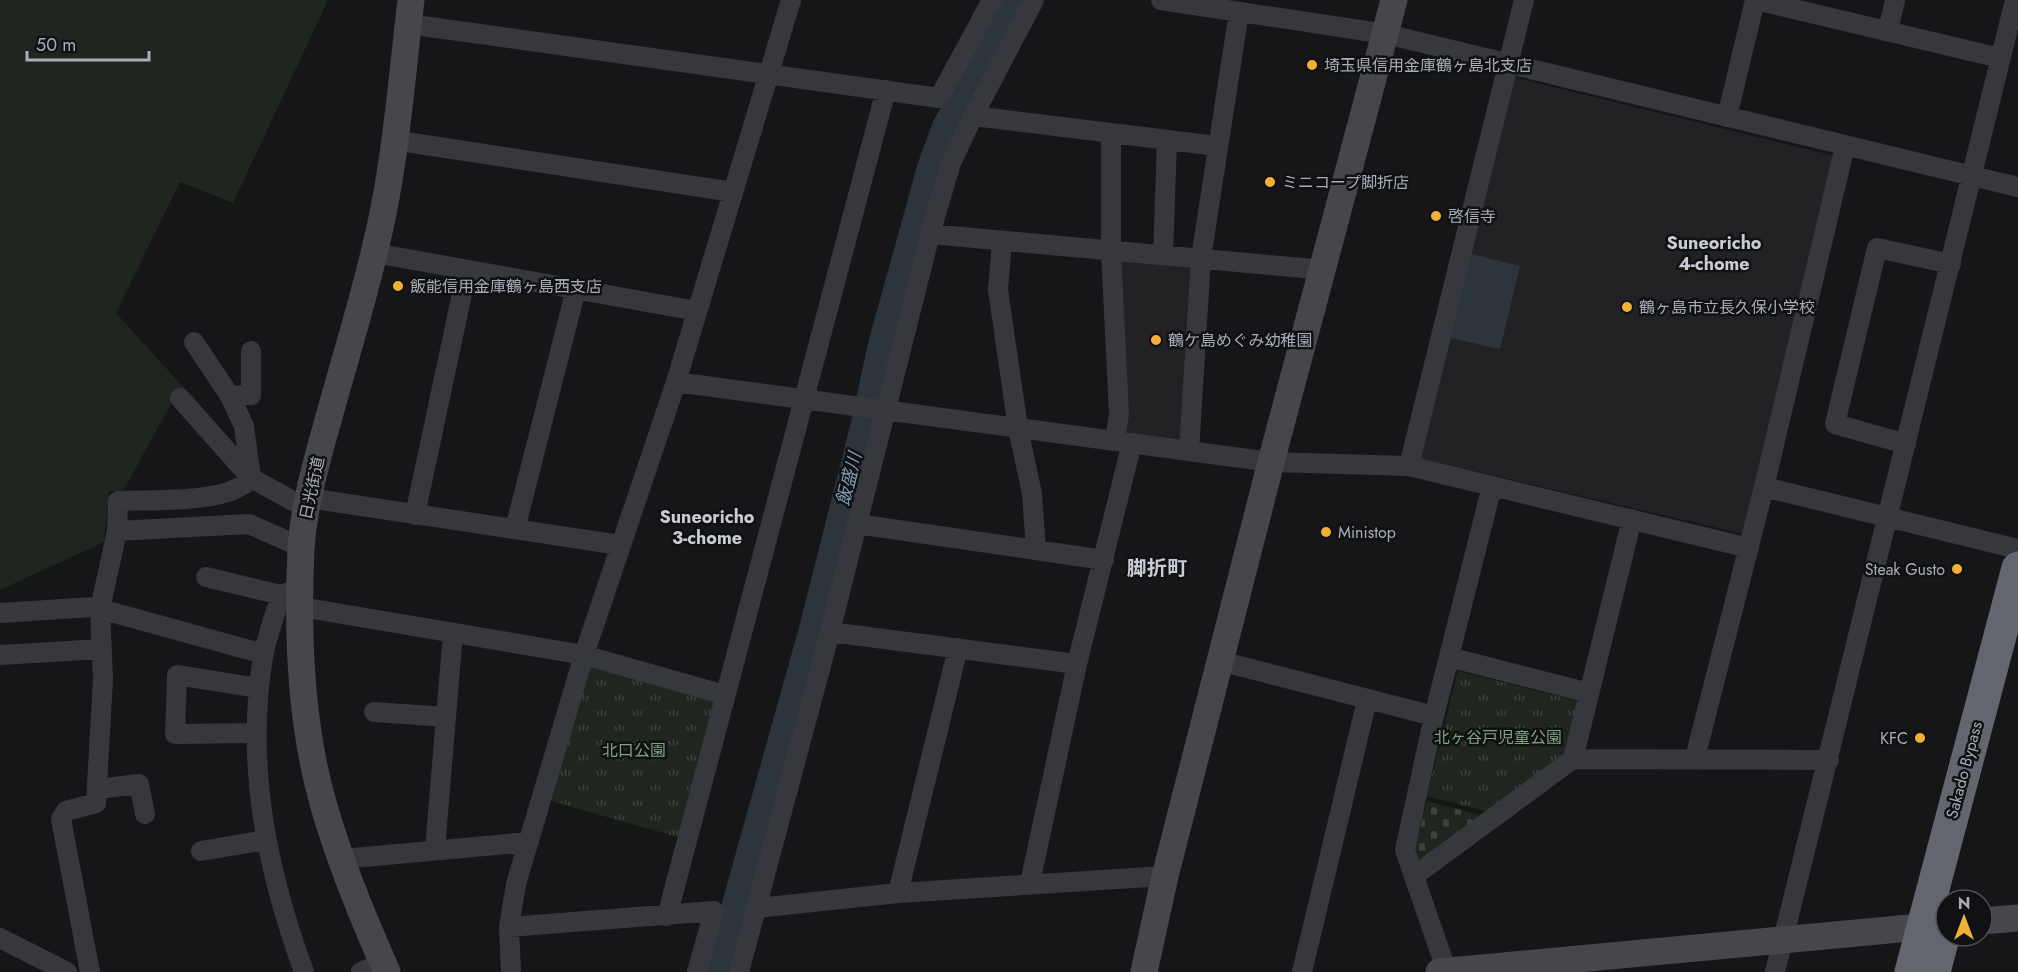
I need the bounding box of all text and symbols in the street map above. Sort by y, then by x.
scale bar [27,24,148,62]
text: 50 m [36,32,76,58]
place label: 埼玉県信用金庫鶴ヶ島北支店 [1324,54,1532,77]
marker: 埼玉県信用金庫鶴ヶ島北支店 [1305,58,1319,72]
place label: ミニコープ脚折店 [1282,171,1409,194]
marker: ミニコープ脚折店 [1263,175,1277,189]
place label: 啓信寺 [1448,205,1496,228]
marker: 啓信寺 [1429,209,1443,223]
district label: Suneoricho 4-chome [1666,230,1762,277]
place label: 飯能信用金庫鶴ヶ島西支店 [410,275,602,298]
marker: 飯能信用金庫鶴ヶ島西支店 [391,279,405,293]
place label: 鶴ヶ島市立長久保小学校 [1639,296,1815,319]
marker: 鶴ヶ島市立長久保小学校 [1620,300,1634,314]
place label: 鶴ケ島めぐみ幼稚園 [1168,329,1312,352]
marker: 鶴ケ島めぐみ幼稚園 [1149,333,1163,347]
water label: 飯盛川 [830,448,869,508]
street label: 日光街道 [294,454,330,522]
district label: Suneoricho 3-chome [659,504,755,551]
place label: Ministop [1338,521,1396,544]
marker: Ministop [1319,525,1333,539]
district label: 脚折町 [1127,554,1187,583]
place label: Steak Gusto [1865,558,1945,581]
marker: Steak Gusto [1950,562,1964,576]
street label: Sakado Bypass [1940,719,1988,821]
park label: 北ヶ谷戸児童公園 [1434,726,1562,749]
place label: KFC [1880,727,1908,750]
marker: KFC [1913,731,1927,745]
park label: 北口公園 [602,739,666,762]
north arrow [1934,888,1994,948]
text: N [1958,892,1970,915]

